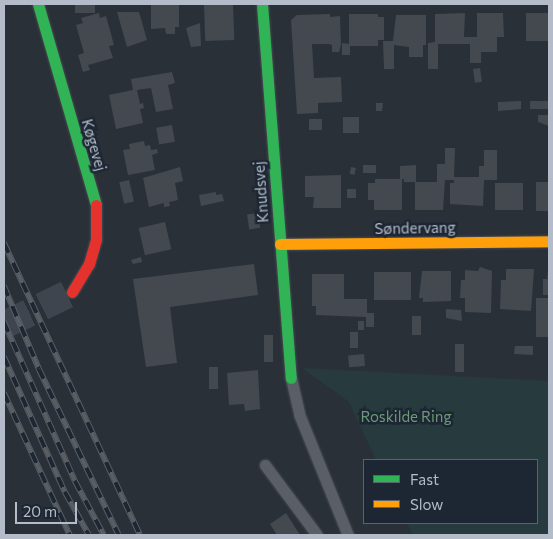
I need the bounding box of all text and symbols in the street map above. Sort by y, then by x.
street label: Køgevej [78,117,110,173]
street label: Knudsvej [250,161,272,223]
street label: Søndervang [374,218,456,238]
park label: Roskilde Ring [360,408,452,426]
legend [363,459,538,524]
text: Fast [410,470,439,488]
scale bar [18,492,80,524]
text: Slow [410,495,443,513]
text: 20 m [23,502,57,520]

